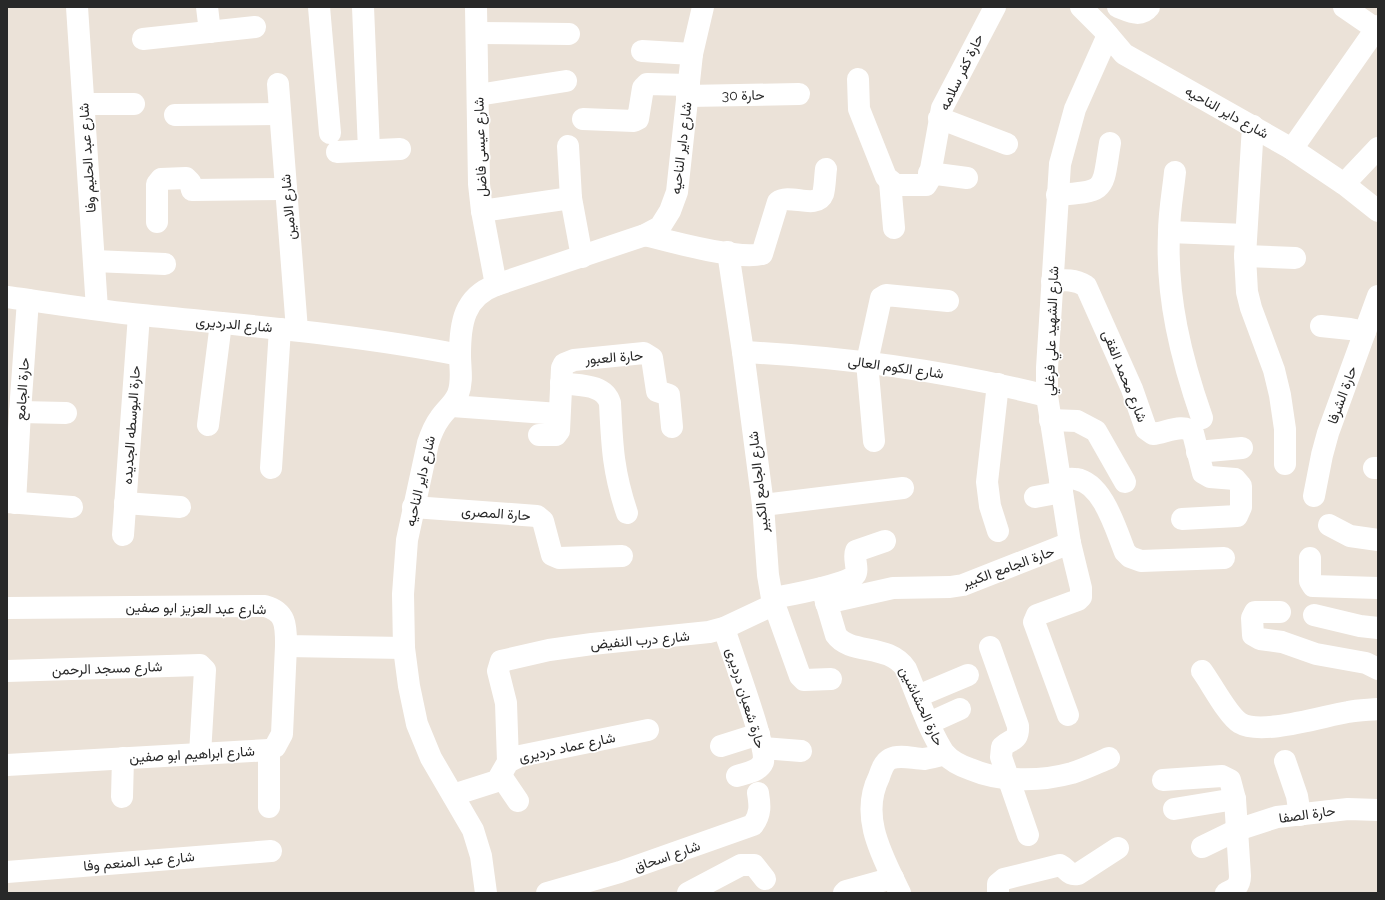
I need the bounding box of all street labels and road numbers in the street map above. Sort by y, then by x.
street label: حارة كفر سلامه [936,31,987,113]
street label: شارع داير الناحيه [1181,82,1271,144]
street label: حارة 30 [721,87,765,104]
street label: شارع عيسى فاضل [470,97,493,197]
street label: شارع داير الناحيه [667,101,698,195]
street label: شارع عبد الحليم وفا [75,102,102,213]
street label: شارع الامين [277,173,302,241]
street label: شارع الشهيد علي فرغلي [1041,266,1065,396]
street label: شارع الدرديرى [195,313,273,338]
street label: شارع محمد الفقى [1096,328,1151,426]
street label: حارة العبور [584,347,644,368]
street label: شارع الكوم العالى [847,352,945,385]
street label: حارة الجامع [12,357,35,421]
street label: حارة الشرفا [1324,364,1361,426]
street label: حارة البوسطه الجديده [119,365,144,485]
street label: شارع الجامع الكبير [745,430,774,535]
street label: شارع داير الناحيه [402,434,441,529]
street label: حارة المصرى [461,503,531,524]
street label: حارة الجامع الكبير [959,543,1057,594]
street label: شارع عبد العزيز ابو صفين [125,599,267,620]
street label: شارع درب النفيض [590,628,691,655]
street label: حارة شعبان درديرى [722,646,769,751]
street label: شارع مسجد الرحمن [51,658,163,681]
street label: حارة الحشاشين [896,664,947,749]
street label: شارع عماد درديرى [517,729,617,768]
street label: شارع ابراهيم ابو صفين [129,743,255,768]
street label: حارة الصفا [1278,802,1336,827]
street label: شارع اسحاق [632,837,703,878]
street label: شارع عبد المنعم وفا [83,848,196,877]

